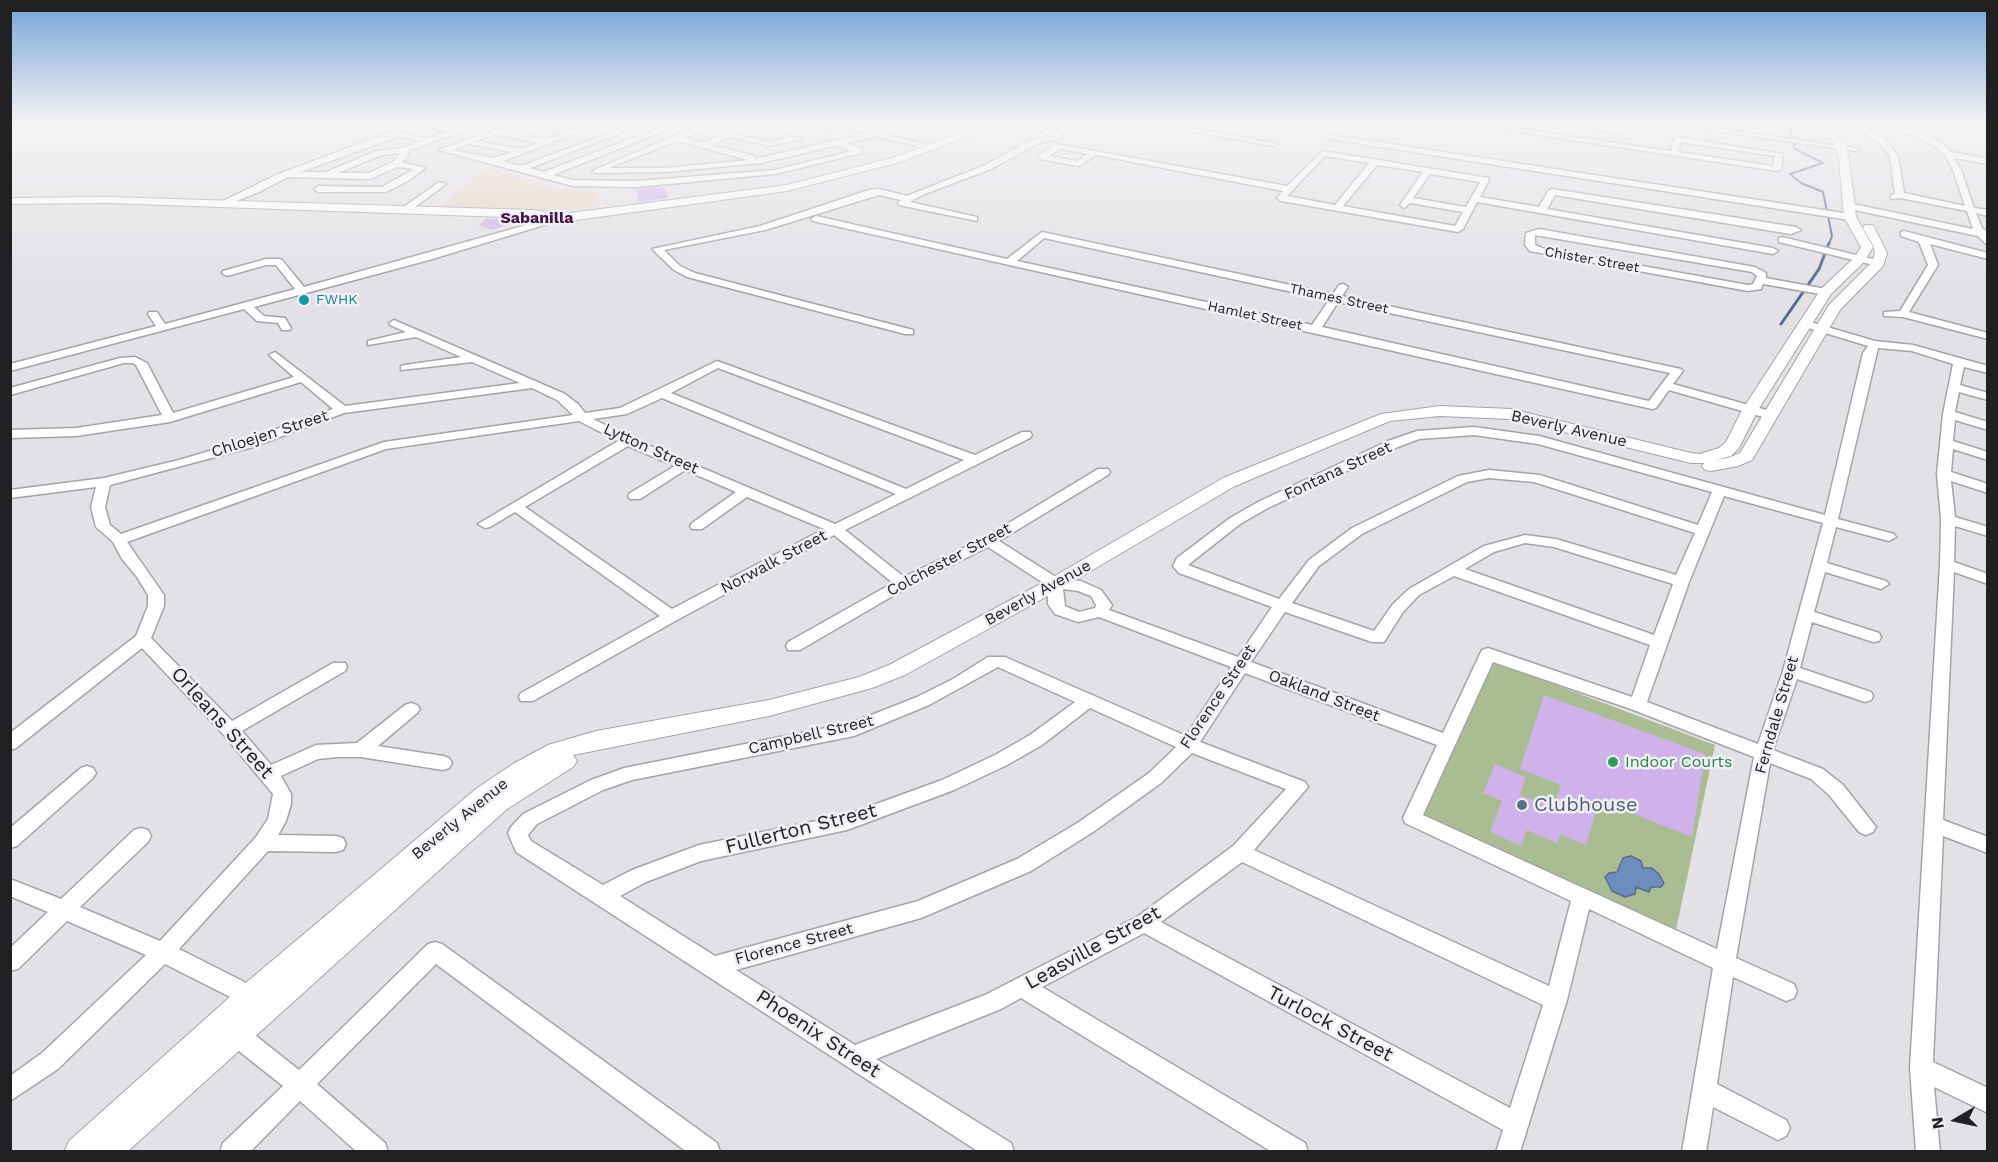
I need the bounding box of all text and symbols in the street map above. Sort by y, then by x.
district label: Sabanilla [500,208,574,228]
street label: Chister Street [1543,243,1641,277]
street label: Thames Street [1288,280,1390,318]
place label: FWHK [316,292,357,308]
marker: FWHK [297,293,311,307]
street label: Hamlet Street [1206,298,1304,334]
street label: Chloejen Street [209,406,331,462]
street label: Beverly Avenue [1509,406,1629,452]
street label: Lytton Street [601,420,701,478]
street label: Fontana Street [1281,438,1395,504]
street label: Colchester Street [884,519,1014,601]
street label: Norwalk Street [718,526,830,598]
street label: Beverly Avenue [982,556,1094,630]
street label: Florence Street [1176,641,1260,753]
street label: Ferndale Street [1751,654,1803,776]
street label: Orleans Street [166,662,278,784]
street label: Oakland Street [1266,666,1382,726]
street label: Campbell Street [746,711,876,759]
place label: Indoor Courts [1625,752,1732,772]
marker: Indoor Courts [1606,755,1620,769]
street label: Beverly Avenue [408,774,512,864]
place label: Clubhouse [1534,793,1638,817]
marker: Clubhouse [1515,798,1529,812]
street label: Fullerton Street [723,799,879,859]
street label: Leasville Street [1021,901,1165,995]
street label: Florence Street [733,919,855,969]
street label: Turlock Street [1263,981,1397,1067]
street label: Phoenix Street [751,985,885,1083]
north arrow [1926,1090,1986,1150]
text: N [1927,1116,1948,1130]

